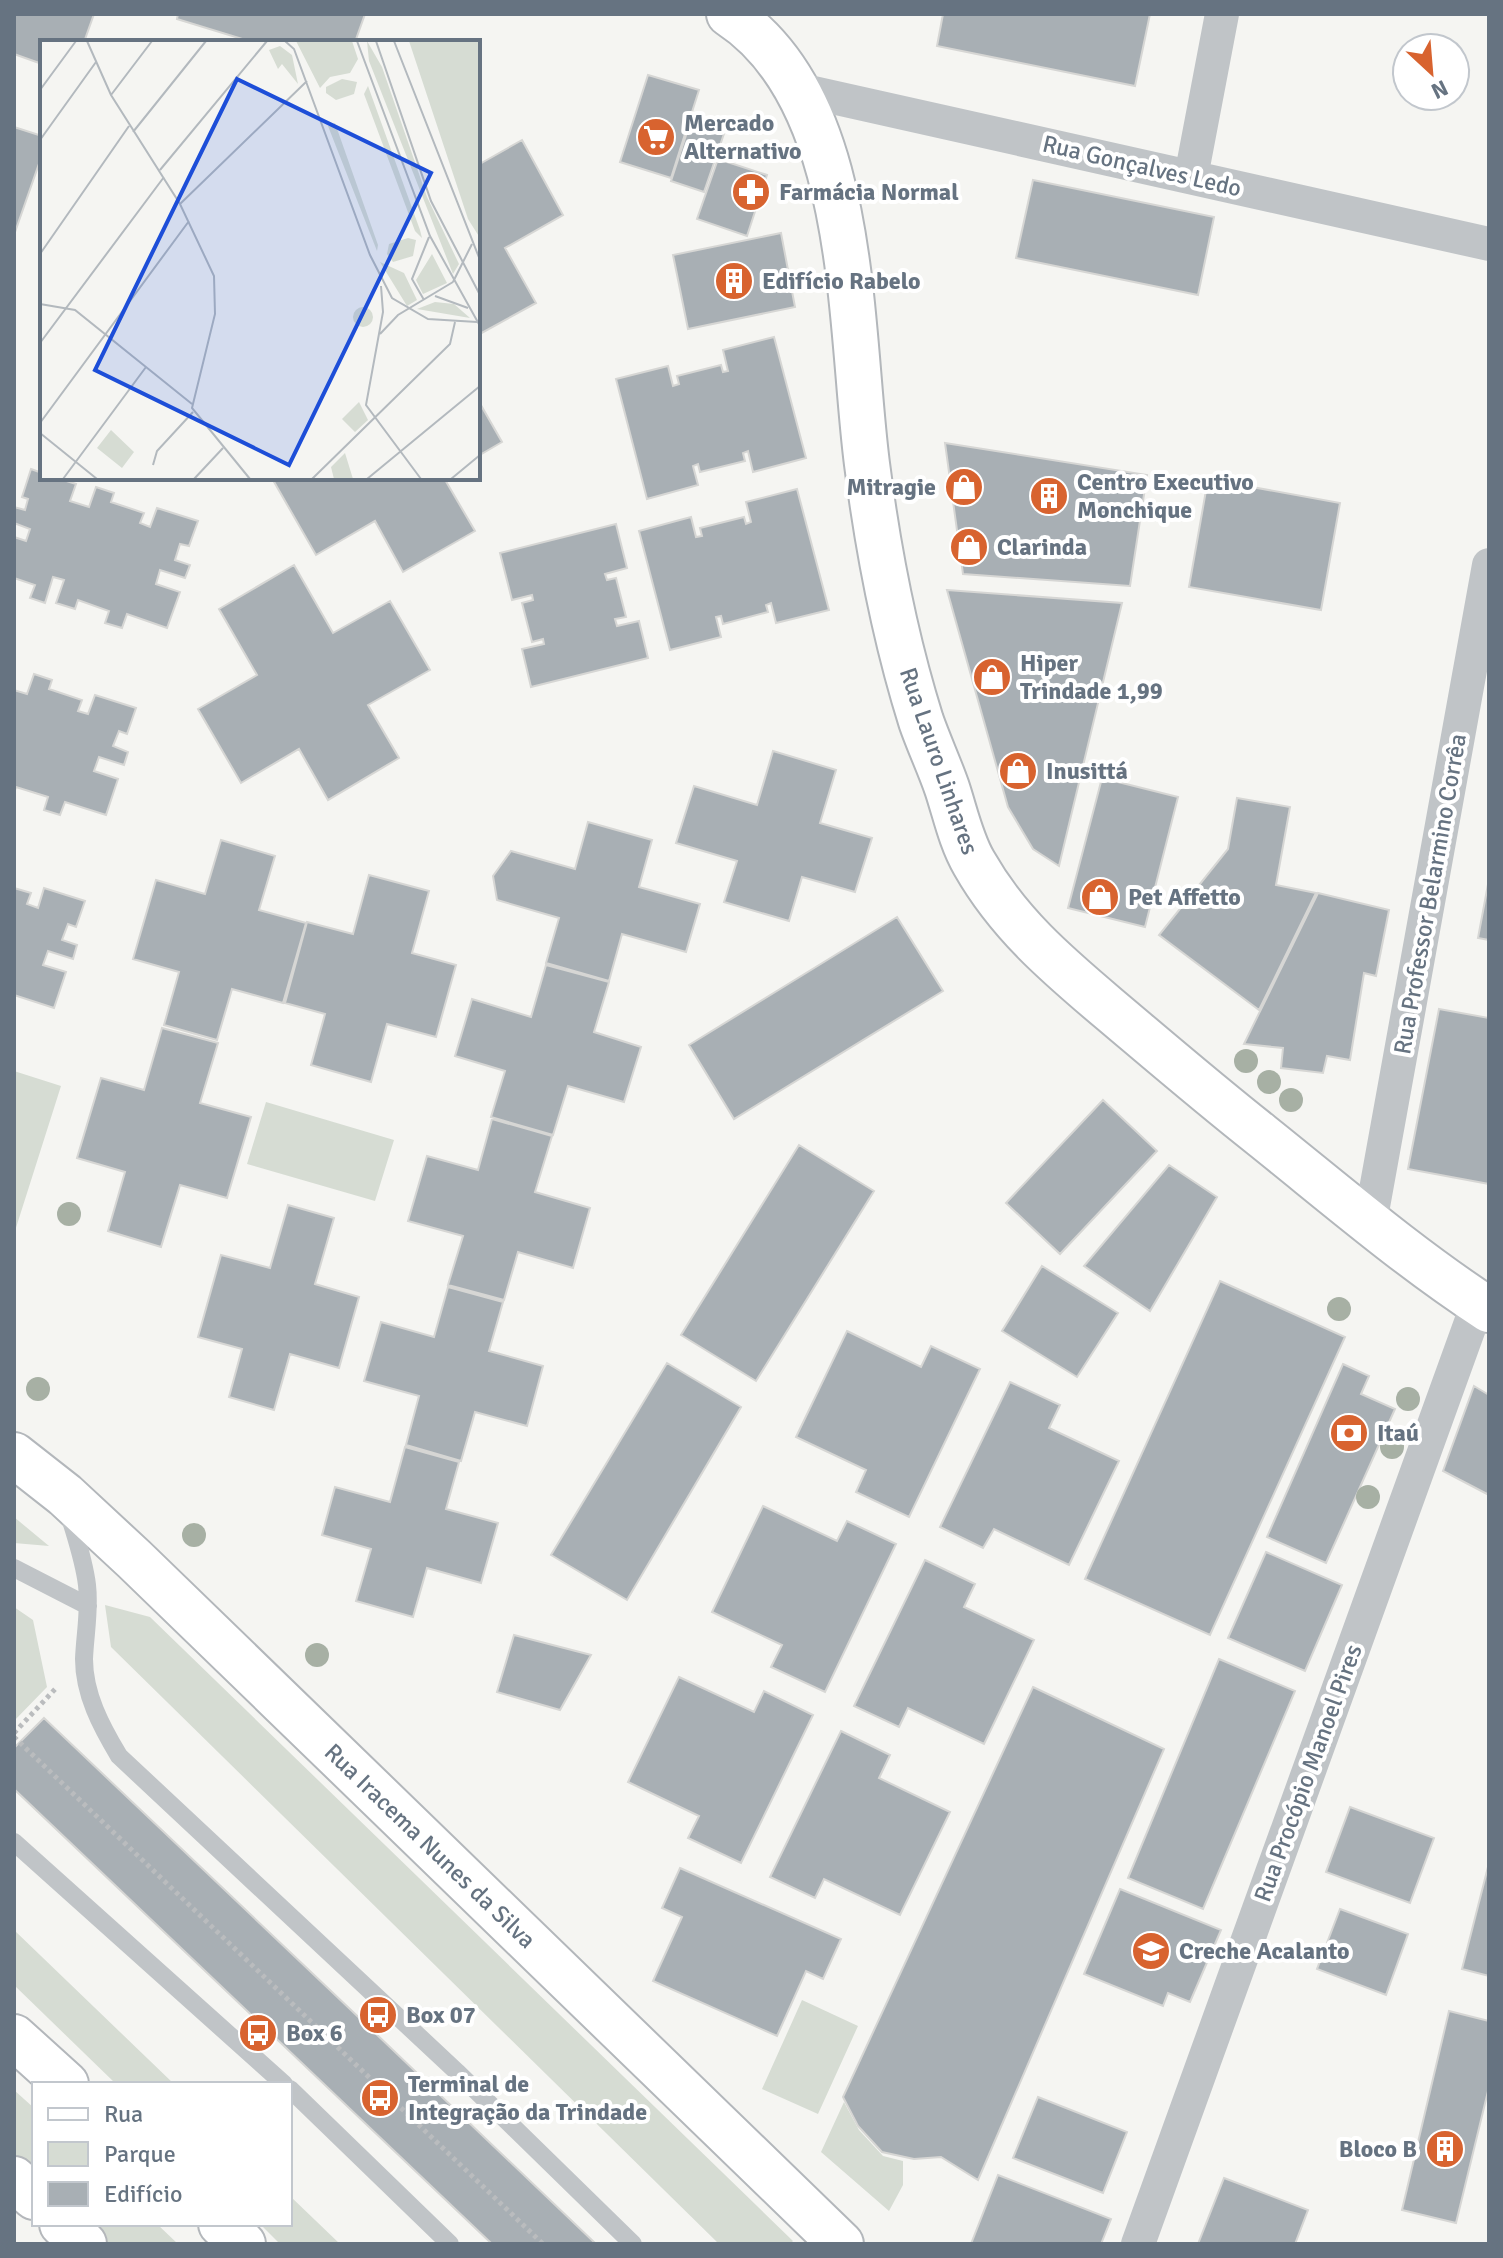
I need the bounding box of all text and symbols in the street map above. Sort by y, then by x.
north arrow [1391,32,1471,112]
inset map [40,40,480,480]
text: N [1427,74,1452,105]
place label: Mercado Alternativo [684,108,802,166]
supermarket icon: Mercado Alternativo [635,116,677,158]
street label: Rua Gonçalves Ledo [1040,129,1244,203]
pharmacy icon: Farmácia Normal [730,171,772,213]
place label: Farmácia Normal [779,177,959,207]
building icon: Edifício Rabelo [713,260,755,302]
place label: Edifício Rabelo [762,266,921,296]
shop icon: Mitragie [943,466,985,508]
place label: Centro Executivo Monchique [1077,467,1254,525]
place label: Mitragie [847,472,936,502]
building icon: Centro Executivo Monchique [1028,475,1070,517]
shop icon: Clarinda [948,526,990,568]
place label: Clarinda [997,532,1087,562]
place label: Hiper Trindade 1,99 [1020,648,1163,706]
shop icon: Hiper Trindade 1,99 [971,656,1013,698]
street label: Rua Lauro Linhares [893,663,985,859]
street label: Rua Professor Belarmino Corrêa [1387,731,1473,1057]
shop icon: Inusittá [997,750,1039,792]
place label: Inusittá [1046,756,1128,786]
shop icon: Pet Affetto [1079,876,1121,918]
place label: Pet Affetto [1128,882,1241,912]
bank icon: Itaú [1328,1412,1370,1454]
place label: Itaú [1377,1418,1419,1448]
street label: Rua Procópio Manoel Pires [1247,1640,1369,1906]
street label: Rua Iracema Nunes da Silva [318,1737,542,1955]
school or university icon: Creche Acalanto [1130,1930,1172,1972]
place label: Creche Acalanto [1179,1936,1350,1966]
bus stop icon: Box 07 [357,1994,399,2036]
place label: Box 07 [406,2000,476,2030]
bus stop icon: Box 6 [237,2012,279,2054]
place label: Box 6 [286,2018,343,2048]
place label: Terminal de Integração da Trindade [408,2069,647,2127]
bus stop icon: Terminal de Integração da Trindade [359,2077,401,2119]
legend [32,2082,292,2226]
text: Rua [104,2099,143,2129]
building icon: Bloco B [1424,2128,1466,2170]
place label: Bloco B [1339,2134,1417,2164]
text: Parque [104,2139,176,2169]
text: Edifício [104,2179,182,2209]

